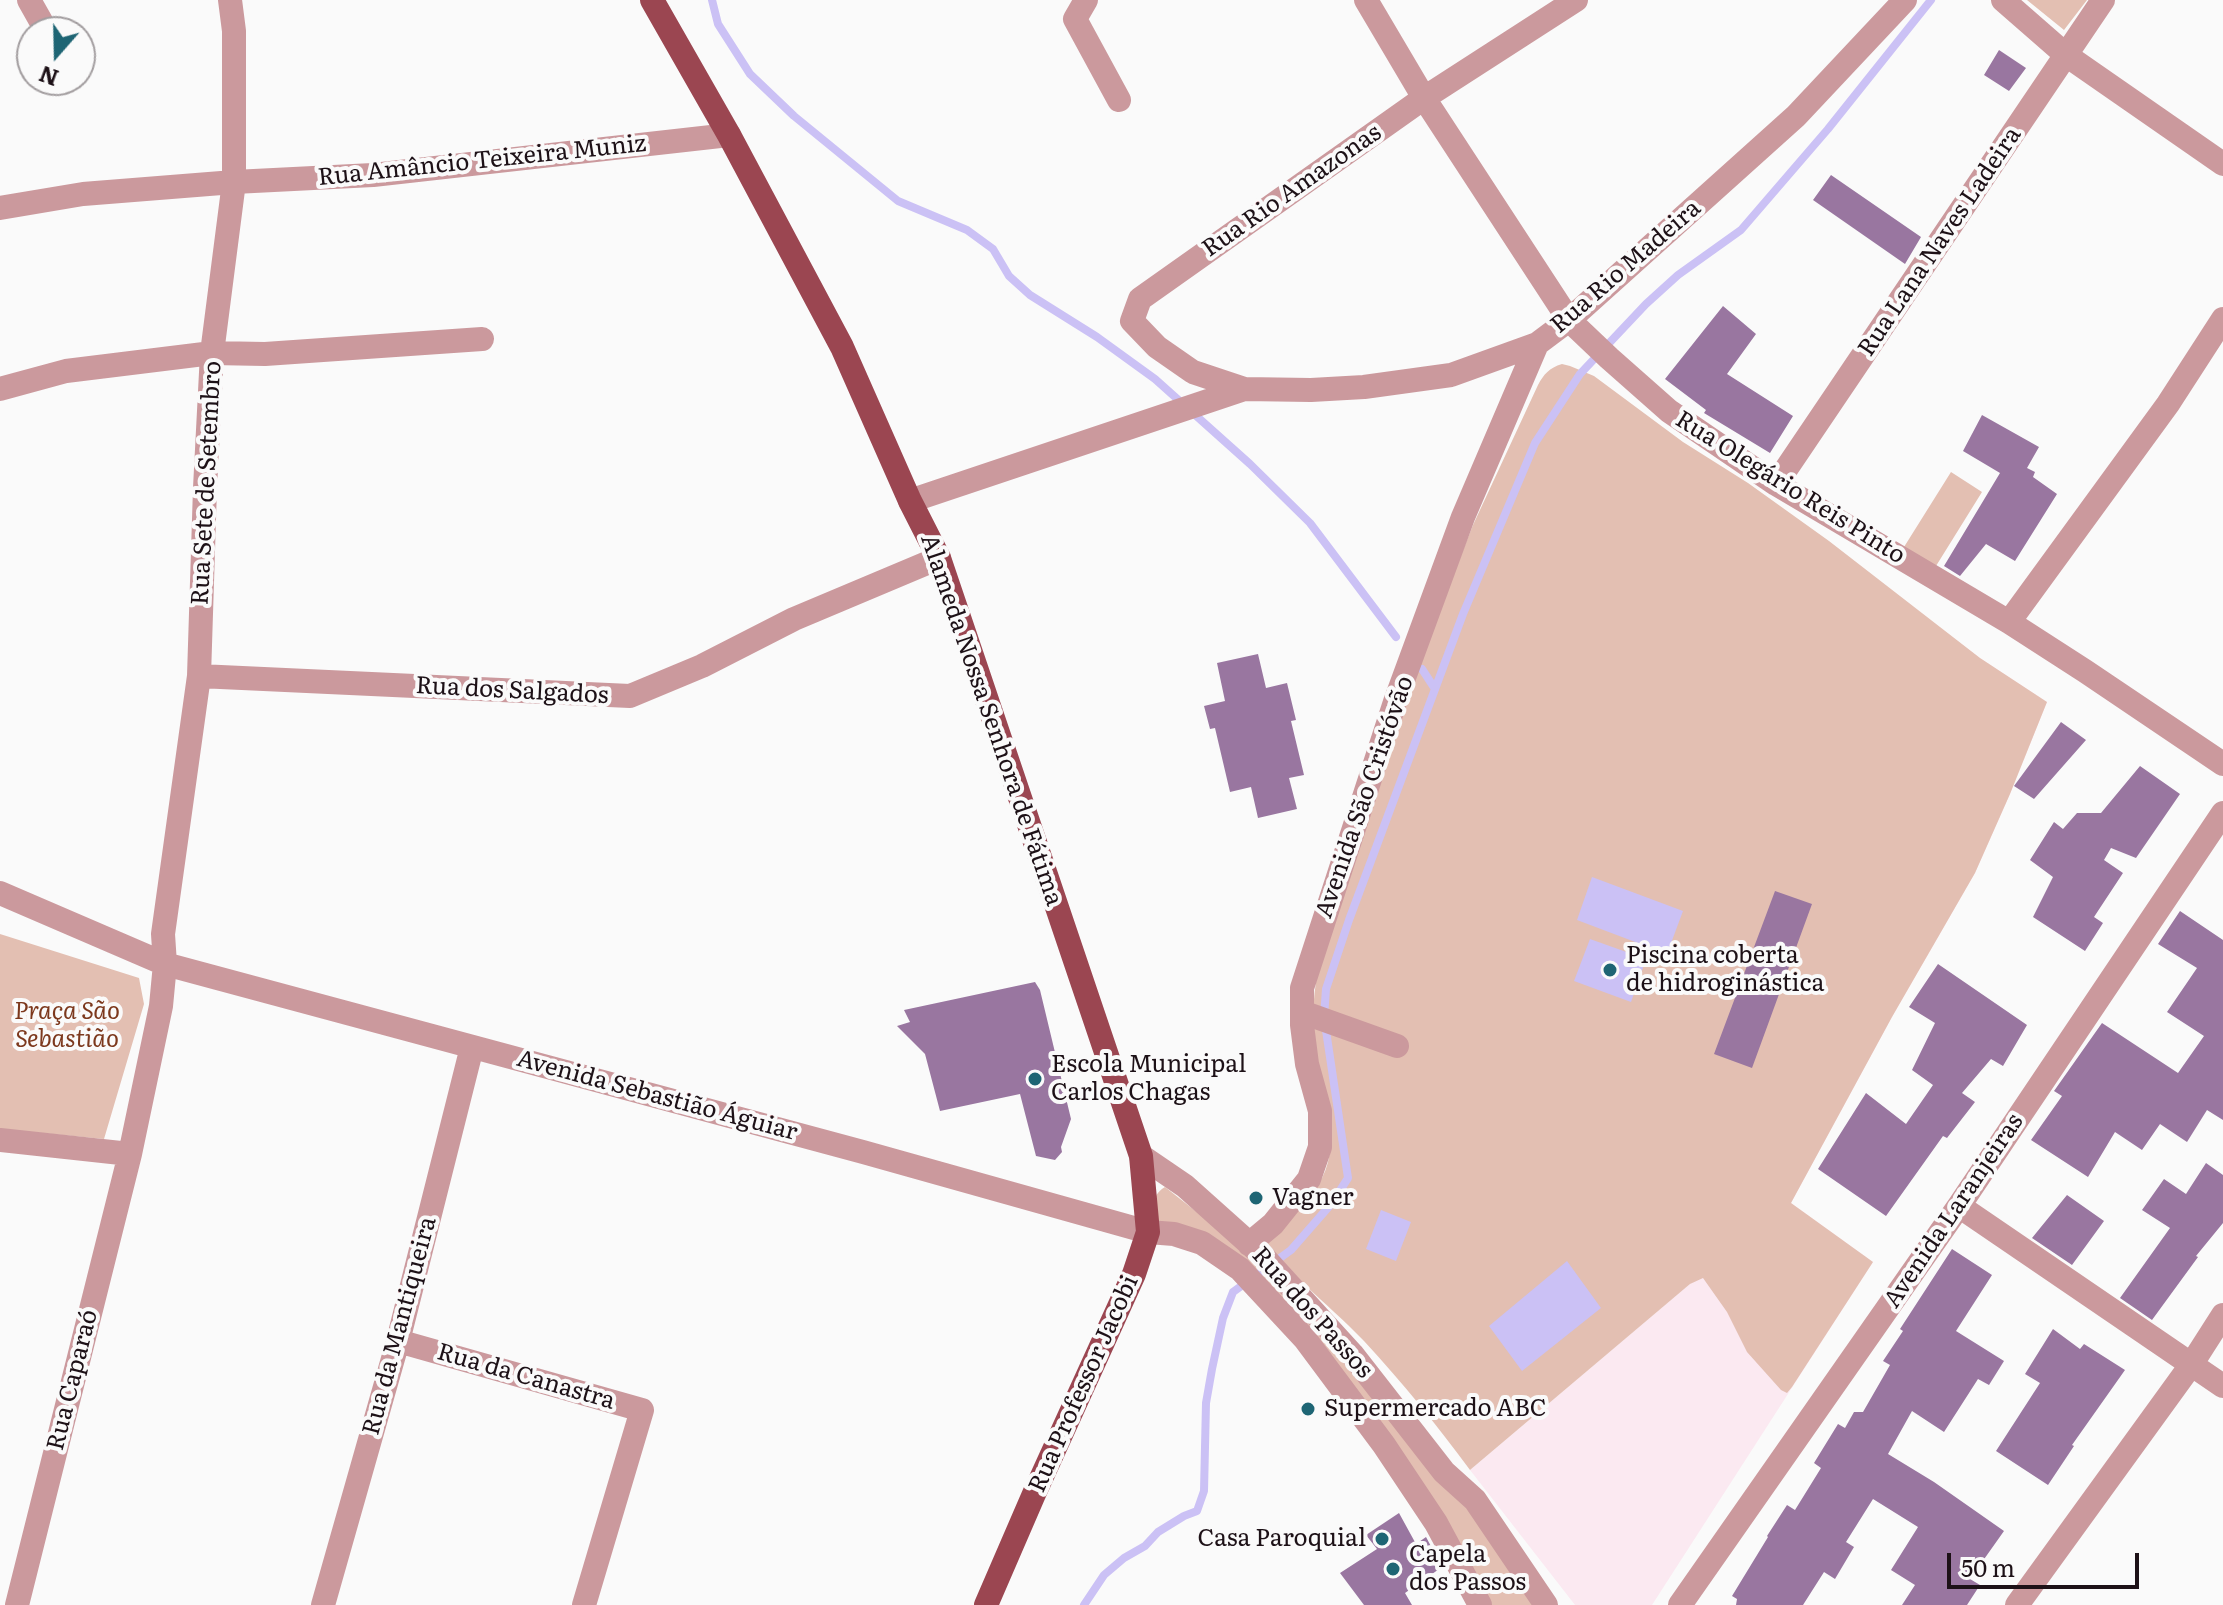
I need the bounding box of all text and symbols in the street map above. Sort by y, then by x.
north arrow [16,16,96,96]
text: N [34,58,63,96]
street label: Rua Rio Amazonas [1197,118,1387,264]
street label: Rua Lana Naves Ladeira [1852,122,2028,362]
street label: Rua Amâncio Teixeira Muniz [316,129,648,193]
street label: Rua Rio Madeira [1545,194,1707,340]
street label: Rua Sete de Setembro [186,360,228,606]
street label: Rua Olegário Reis Pinto [1670,405,1910,571]
street label: Alameda Nossa Senhora de Fátima [914,530,1068,910]
street label: Rua dos Salgados [415,672,609,710]
street label: Avenida São Cristóvão [1310,672,1420,922]
place label: Piscina coberta de hidroginástica [1626,942,1825,998]
marker: Piscina coberta de hidroginástica [1601,961,1619,979]
park label: Praça São Sebastião [14,998,120,1054]
street label: Avenida Sebastião Águiar [514,1045,800,1147]
place label: Escola Municipal Carlos Chagas [1051,1051,1246,1107]
marker: Escola Municipal Carlos Chagas [1026,1070,1044,1088]
street label: Avenida Laranjeiras [1878,1108,2030,1314]
place label: Vagner [1272,1184,1354,1212]
marker: Vagner [1247,1189,1265,1207]
street label: Rua da Mantiqueira [357,1214,443,1438]
street label: Rua dos Passos [1246,1242,1378,1384]
street label: Rua Professor Jacobi [1023,1271,1145,1497]
street label: Rua Caparaó [42,1307,104,1453]
street label: Rua da Canastra [434,1338,618,1416]
place label: Supermercado ABC [1324,1395,1547,1423]
marker: Supermercado ABC [1299,1400,1317,1418]
place label: Casa Paroquial [1198,1525,1366,1553]
marker: Casa Paroquial [1373,1530,1391,1548]
scale bar [1951,1537,2143,1587]
place label: Capela dos Passos [1409,1541,1526,1597]
text: 50 m [1961,1549,2015,1584]
marker: Capela dos Passos [1384,1560,1402,1578]

